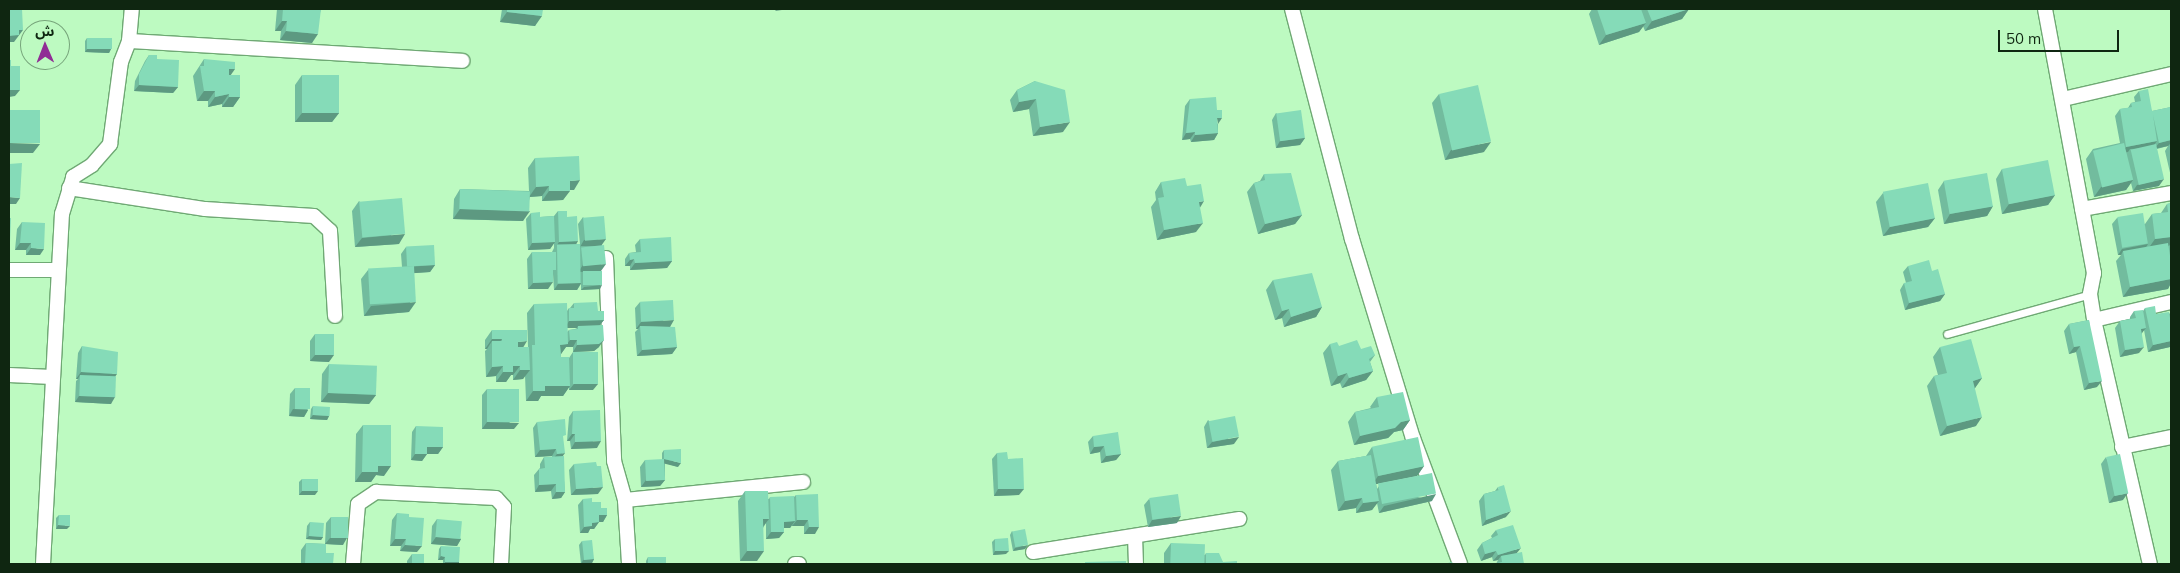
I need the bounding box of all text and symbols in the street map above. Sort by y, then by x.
north arrow [20,20,70,70]
scale bar [2000,20,2121,52]
text: ش [35,22,55,40]
text: 50 m [2006,29,2041,48]

